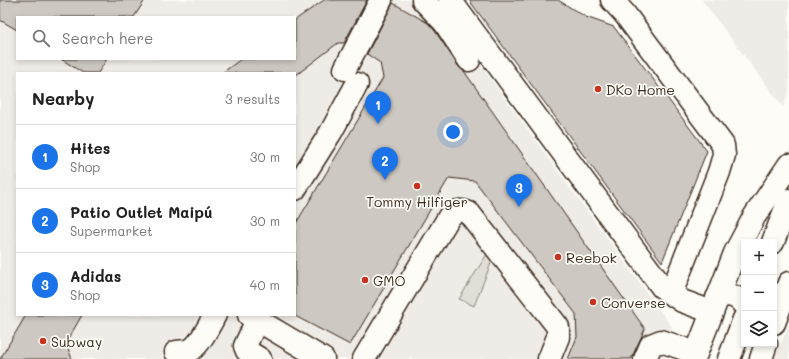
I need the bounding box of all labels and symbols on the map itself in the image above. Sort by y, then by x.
place label: DKo Home [606,80,675,99]
marker: DKo Home [593,84,603,94]
pin: 1 [365,91,391,124]
your location [443,122,463,142]
pin: 2 [372,147,398,180]
pin: 3 [506,174,532,207]
marker: Tommy Hilfiger [412,181,422,191]
place label: Tommy Hilfiger [366,192,468,211]
place label: Reebok [566,248,617,267]
marker: Reebok [553,252,563,262]
place label: GMO [373,271,406,290]
marker: GMO [360,275,370,285]
place label: Converse [601,293,666,312]
marker: Converse [588,297,598,307]
place label: Subway [51,332,102,351]
marker: Subway [38,336,48,346]

